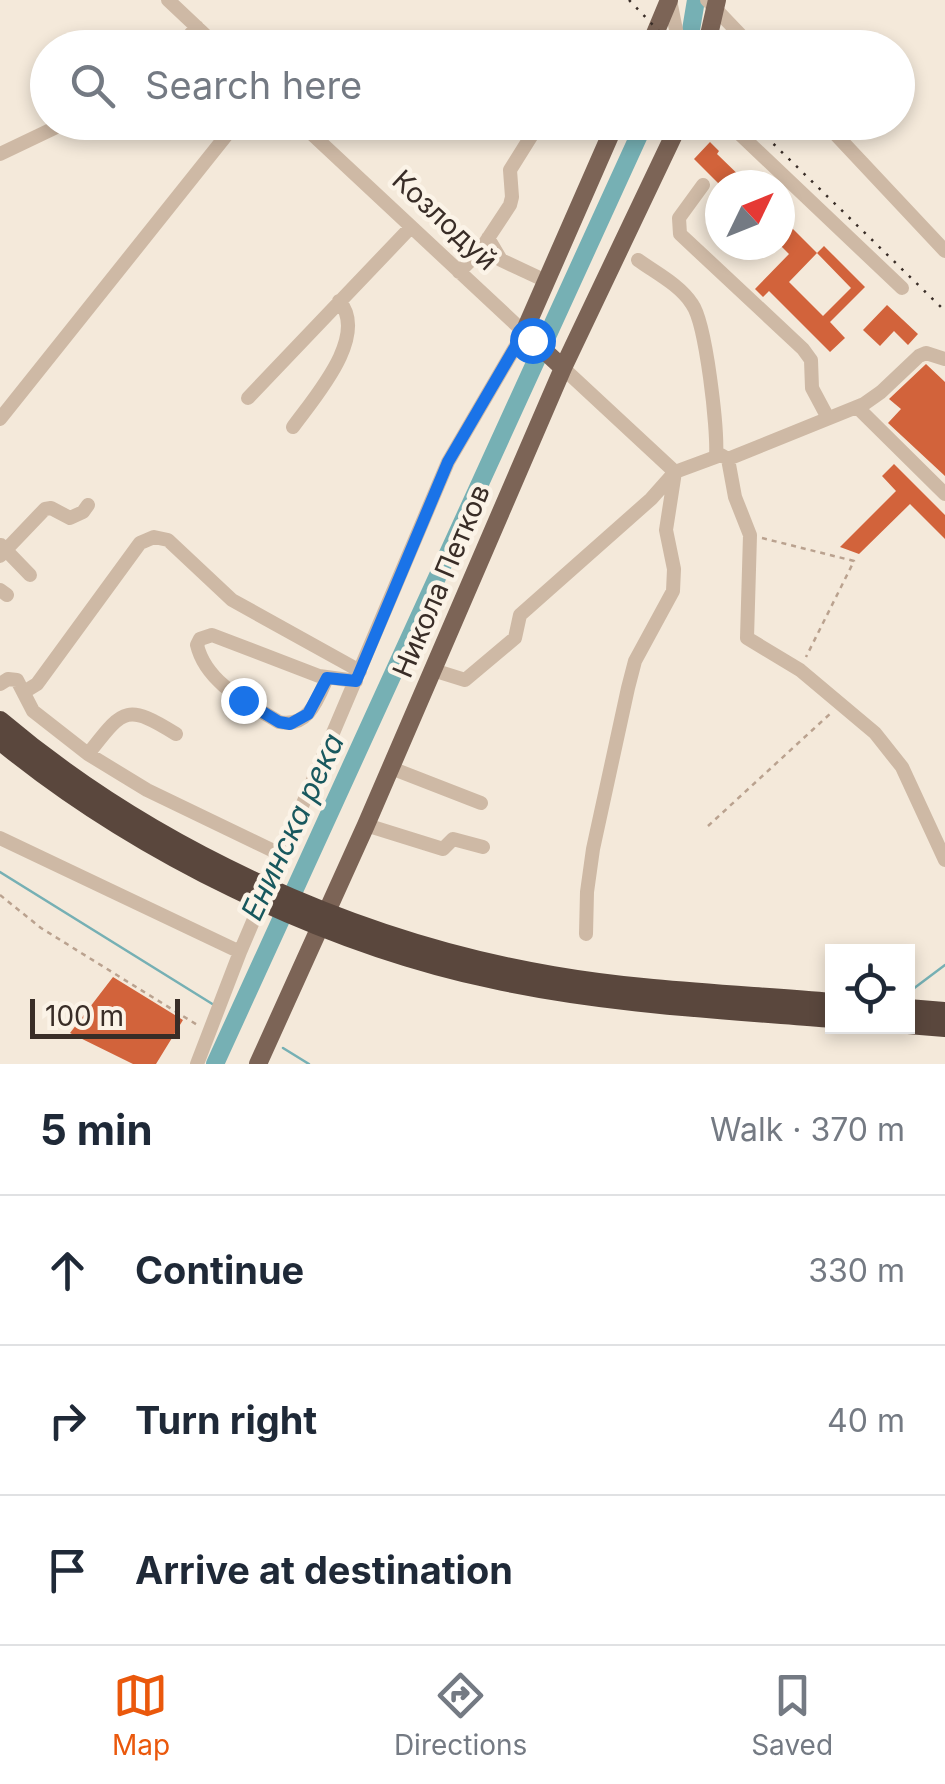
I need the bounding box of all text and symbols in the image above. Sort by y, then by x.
search box [30,30,915,140]
icon: search [65,58,120,113]
text: Search here [145,62,362,108]
street label: Козлодуй [385,163,505,277]
north arrow [705,170,795,260]
route start [510,318,556,364]
street label: Никола Петков [385,479,497,683]
route end [221,678,267,724]
water label: Енинска река [233,727,351,926]
map controls [825,944,915,1034]
button: locate [825,944,915,1034]
scale bar [30,994,180,1038]
text: 100 m [45,999,124,1033]
text: 5 min [40,1104,153,1155]
text: Walk · 370 m [710,1110,905,1149]
icon: ahead [40,1243,95,1298]
text: Continue [135,1247,304,1293]
text: 330 m [808,1251,905,1290]
icon: right [40,1393,95,1448]
text: Turn right [135,1397,317,1443]
text: 40 m [827,1401,905,1440]
icon: arrive [40,1543,95,1598]
text: Arrive at destination [135,1547,513,1593]
tab: Map [112,1668,170,1762]
tab: Directions [394,1668,527,1762]
tab: Saved [751,1668,833,1762]

